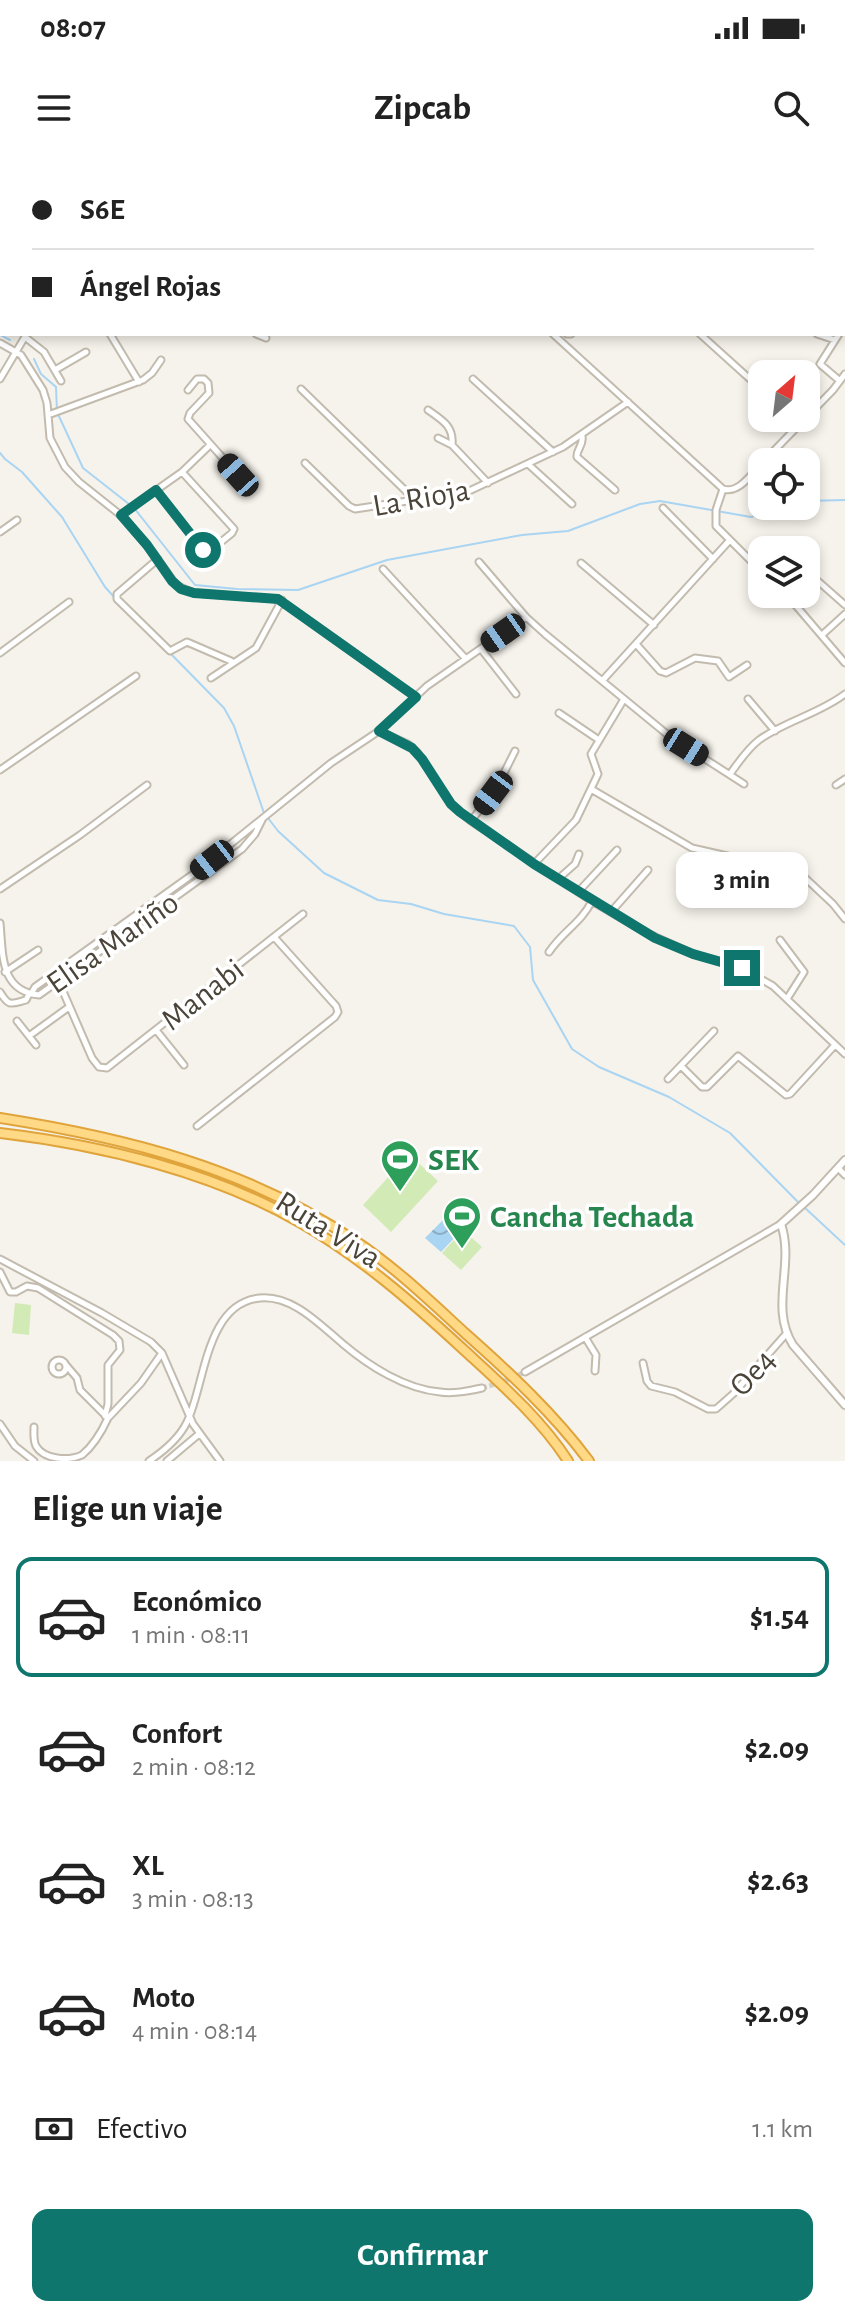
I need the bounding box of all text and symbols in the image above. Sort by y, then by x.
text: 08:07 [40,13,106,43]
icon: menu [32,86,76,130]
icon: search [769,86,813,130]
text: Zipcab [374,90,471,126]
text: S6E [80,195,125,225]
text: Ángel Rojas [80,272,221,302]
north arrow [748,360,820,432]
map controls [748,360,820,608]
button: locate [748,448,820,520]
car [213,449,263,501]
street label: La Rioja [370,474,472,522]
route start [185,532,221,568]
button: layers [748,536,820,608]
car [476,609,530,657]
car [659,724,713,770]
car [469,767,517,819]
car [186,836,238,884]
callout: 3 min [676,852,808,908]
text: 3 min [714,867,770,893]
street label: Elisa Mariño [41,886,184,1000]
route end [724,950,760,986]
street label: Manabi [155,953,250,1037]
sports icon: SEK [379,1138,421,1193]
place label: SEK [428,1144,479,1176]
street label: Ruta Viva [270,1185,387,1274]
sports icon: Cancha Techada [441,1195,483,1250]
place label: Cancha Techada [490,1201,694,1233]
street label: Oe4 [724,1343,782,1402]
text: Elige un viaje [32,1491,223,1527]
icon: car [36,1581,108,1653]
text: Económico [132,1587,262,1617]
text: $1.54 [750,1602,809,1632]
text: 1 min · 08:11 [132,1622,250,1648]
icon: car [36,1713,108,1785]
text: Confort [132,1719,222,1749]
text: $2.09 [744,1734,809,1764]
text: 2 min · 08:12 [132,1754,256,1780]
icon: car [36,1845,108,1917]
text: XL [132,1851,164,1881]
text: $2.63 [747,1866,809,1896]
text: 3 min · 08:13 [132,1886,254,1912]
icon: car [36,1977,108,2049]
text: Moto [132,1983,195,2013]
text: $2.09 [744,1998,809,2028]
text: 4 min · 08:14 [132,2018,257,2044]
icon: cash [32,2107,76,2151]
text: Efectivo [96,2114,188,2144]
text: 1.1 km [752,2116,813,2142]
button: Confirmar [32,2209,813,2301]

